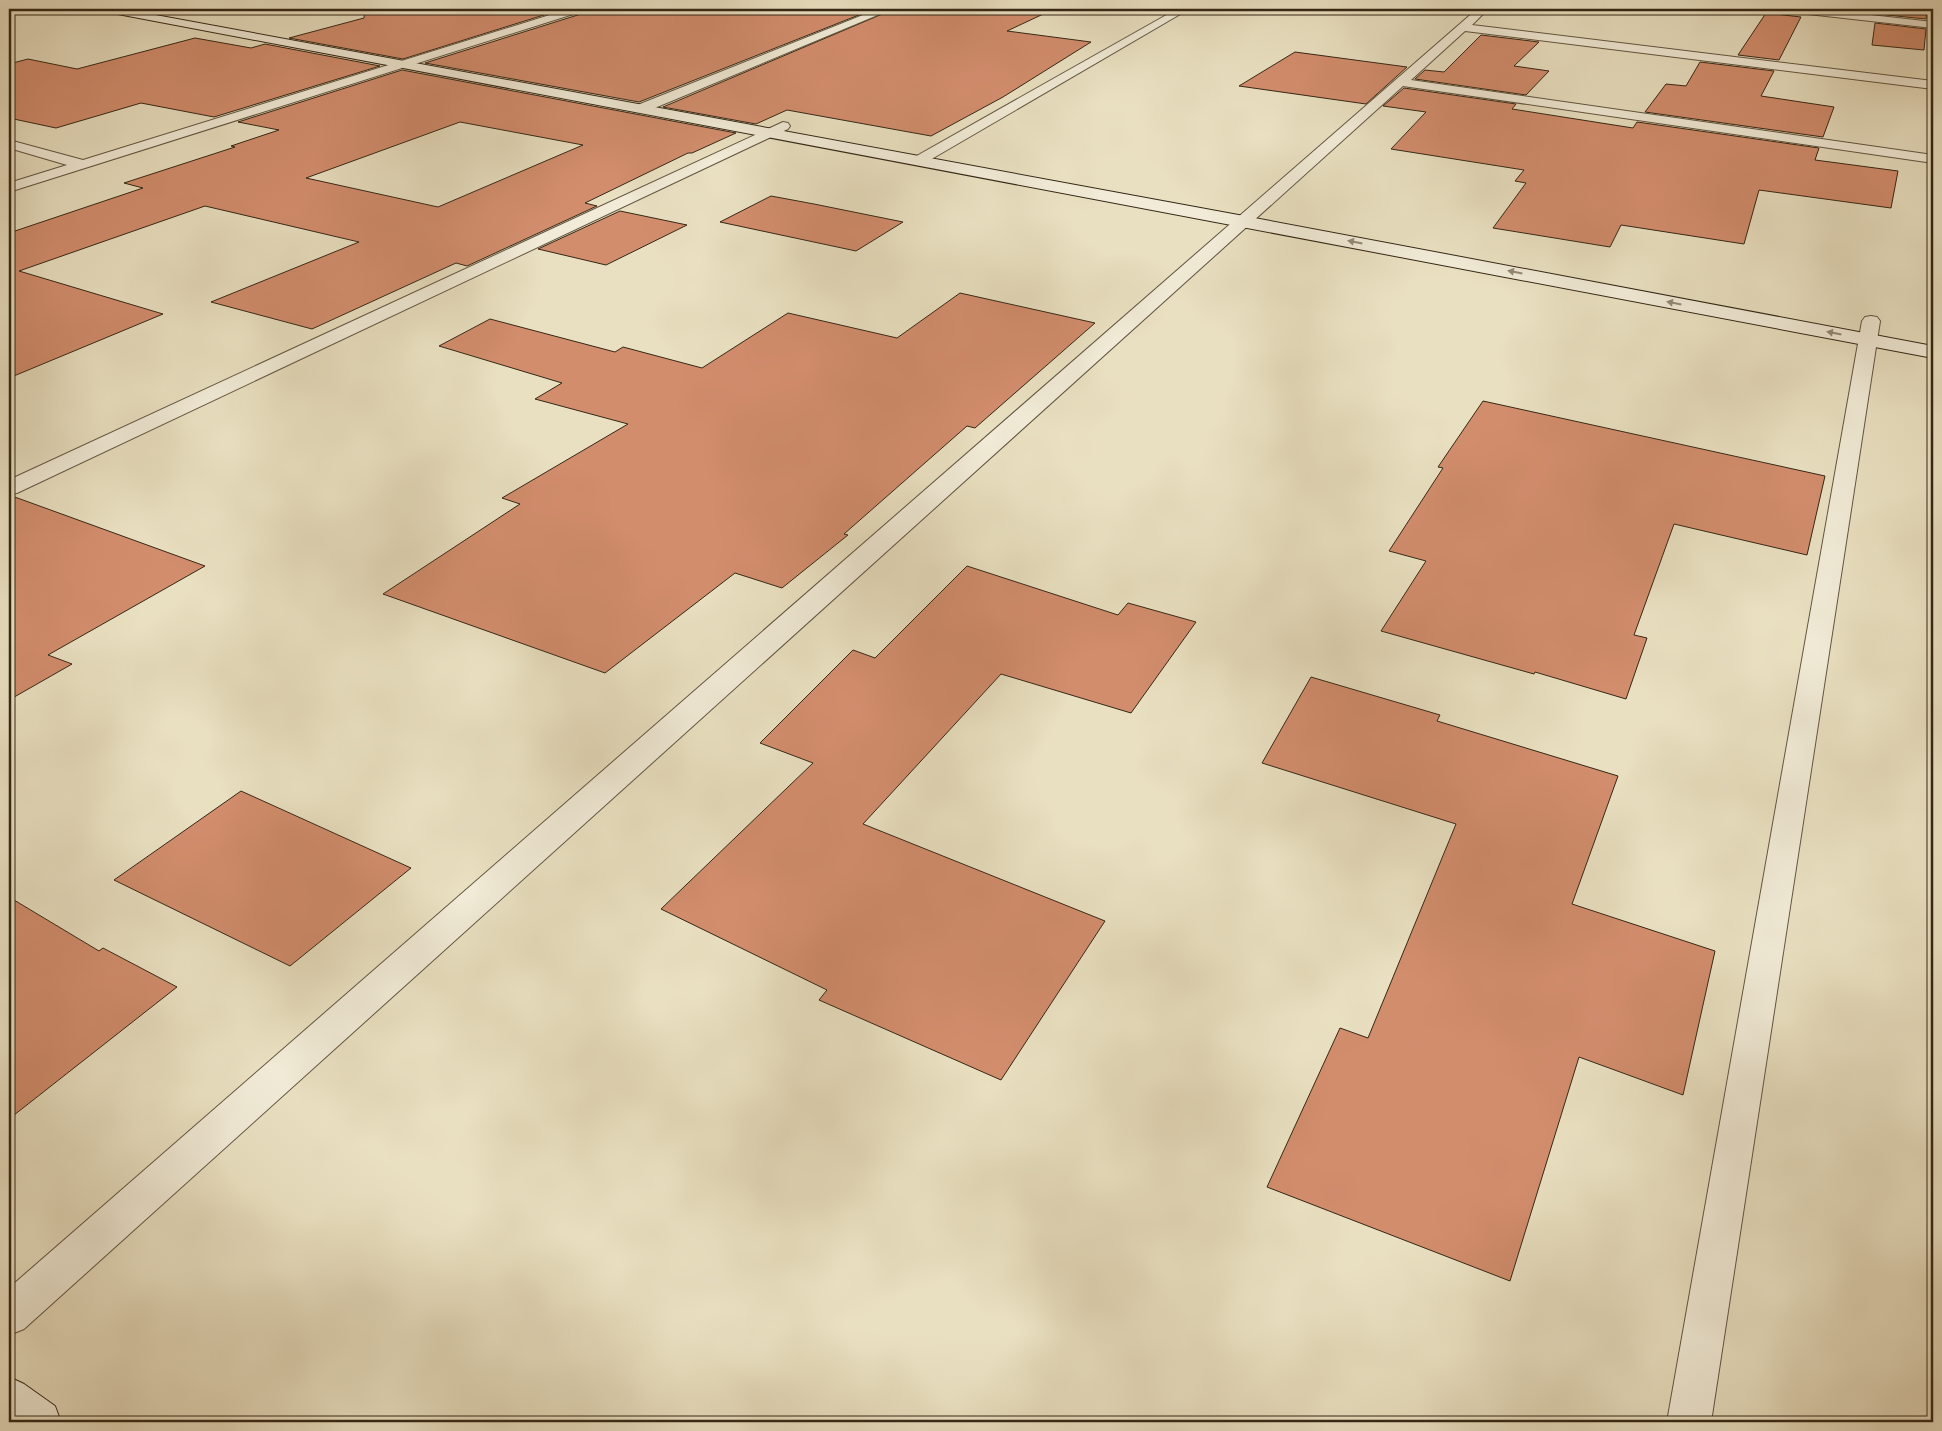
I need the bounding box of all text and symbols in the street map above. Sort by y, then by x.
one-way arrow [1347,238,1362,246]
one-way arrow [1506,268,1522,276]
one-way arrow [1666,298,1682,306]
one-way arrow [1825,329,1841,337]

